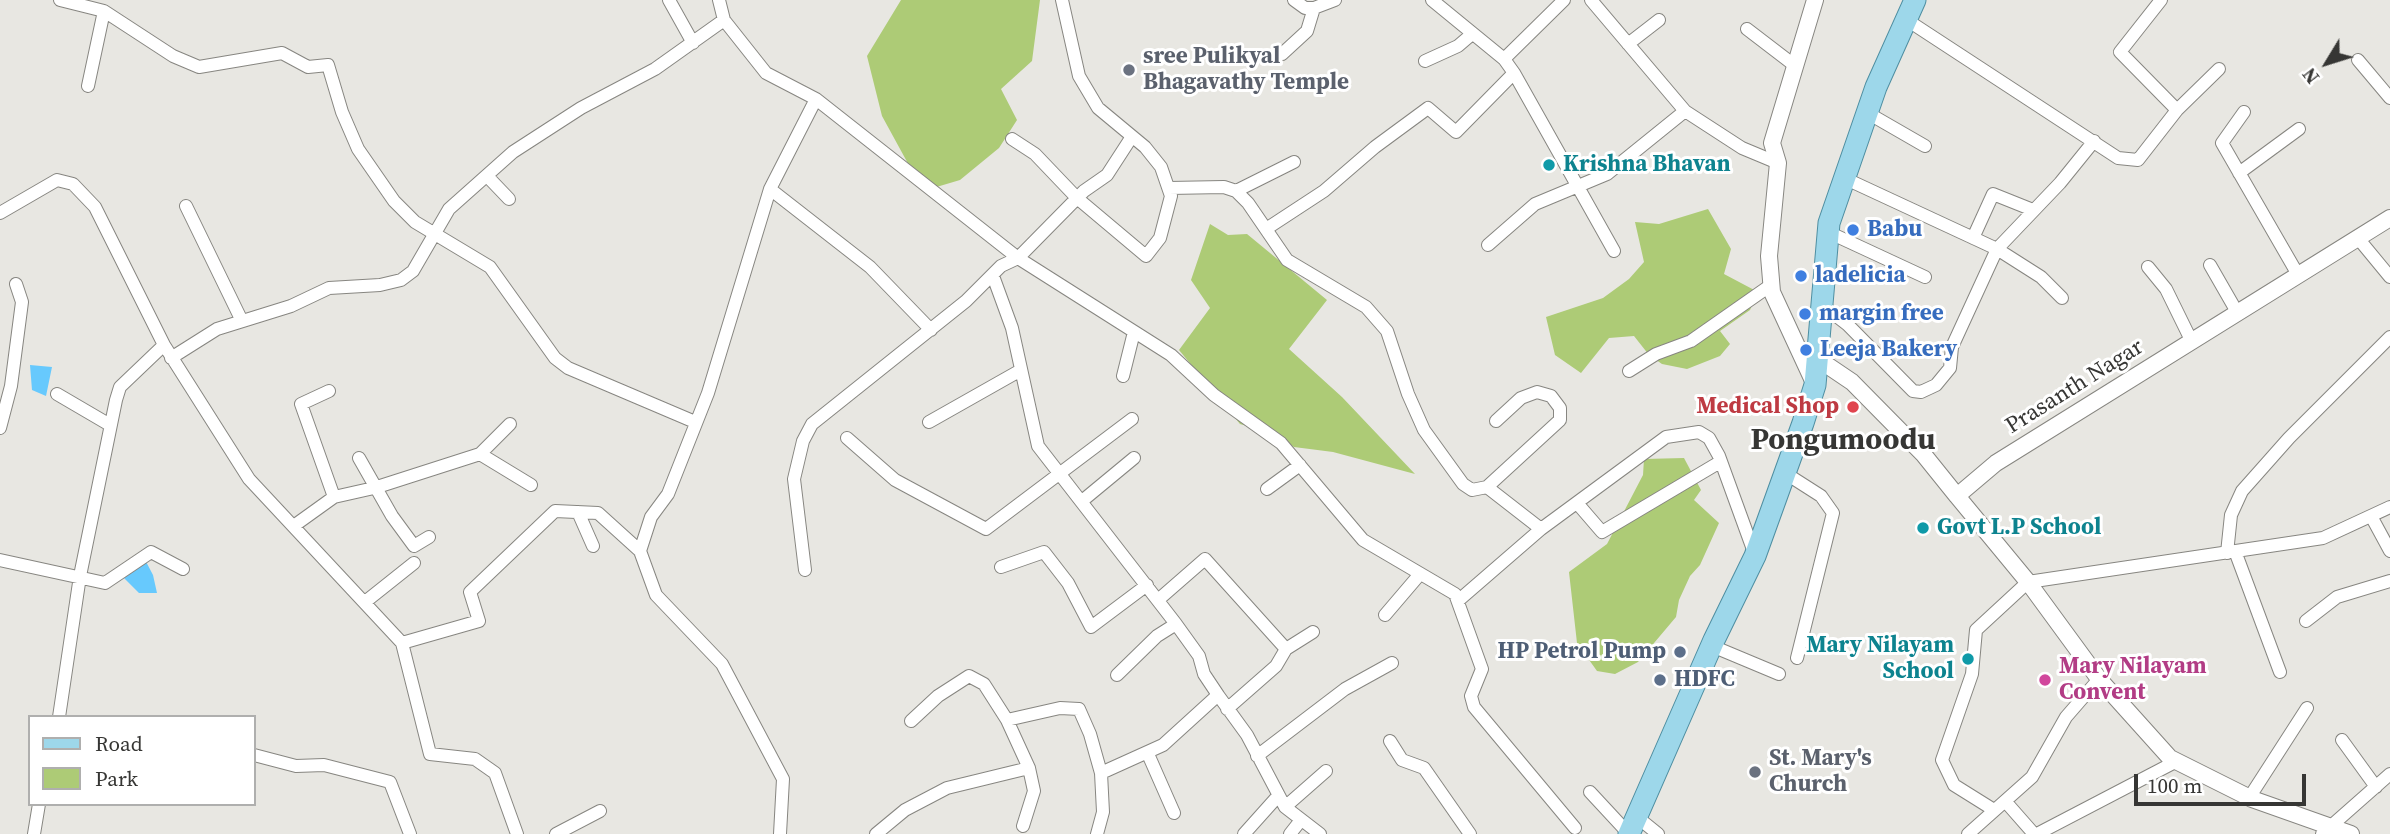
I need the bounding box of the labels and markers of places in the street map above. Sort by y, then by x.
place label: sree Pulikyal Bhagavathy Temple [1143,43,1349,97]
marker: sree Pulikyal Bhagavathy Temple [1121,62,1137,78]
place label: Krishna Bhavan [1563,151,1731,179]
marker: Krishna Bhavan [1541,157,1557,173]
place label: Babu [1867,216,1922,244]
marker: Babu [1845,222,1861,238]
place label: ladelicia [1815,262,1906,290]
marker: ladelicia [1793,268,1809,284]
place label: margin free [1819,300,1944,328]
marker: margin free [1797,306,1813,322]
place label: Leeja Bakery [1820,336,1957,364]
marker: Leeja Bakery [1798,342,1814,358]
place label: Medical Shop [1697,393,1839,421]
marker: Medical Shop [1845,399,1861,415]
place label: Govt L.P School [1937,514,2101,542]
marker: Govt L.P School [1915,520,1931,536]
place label: Mary Nilayam School [1806,632,1954,686]
place label: HP Petrol Pump [1497,638,1666,666]
marker: HP Petrol Pump [1672,644,1688,660]
marker: Mary Nilayam School [1960,651,1976,667]
place label: Mary Nilayam Convent [2059,653,2207,707]
place label: HDFC [1674,666,1735,694]
marker: HDFC [1652,672,1668,688]
marker: Mary Nilayam Convent [2037,672,2053,688]
place label: St. Mary's Church [1769,745,1872,799]
marker: St. Mary's Church [1747,764,1763,780]

